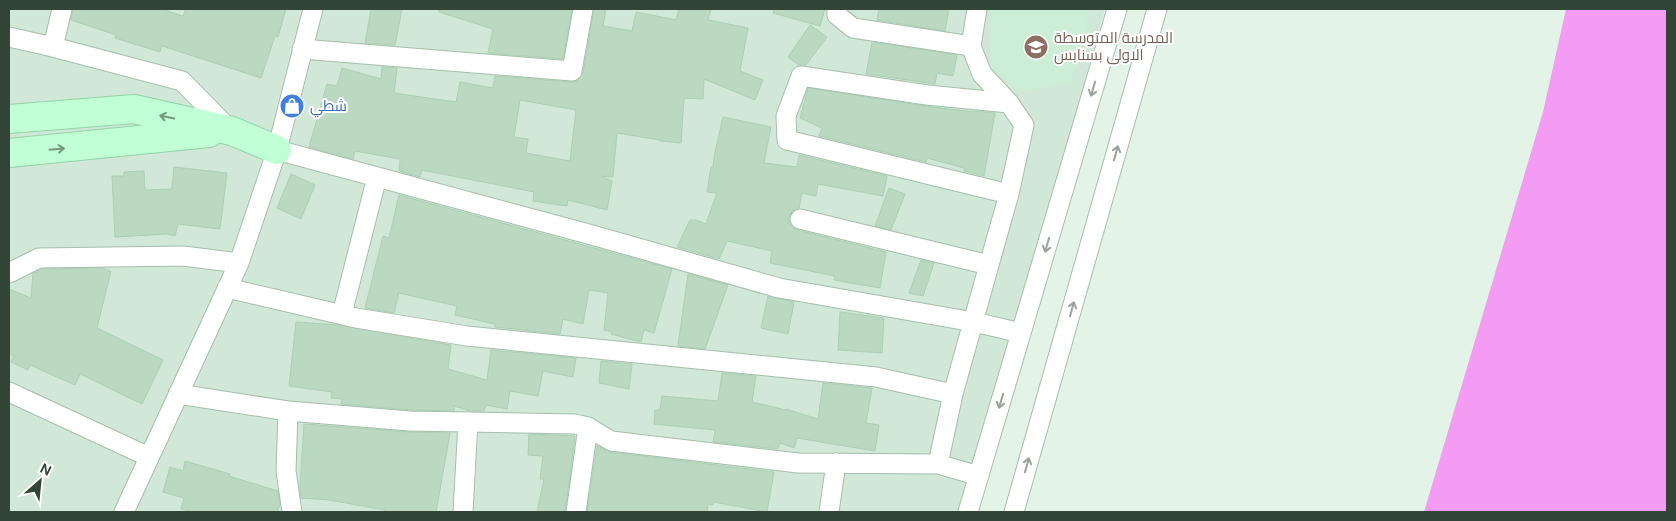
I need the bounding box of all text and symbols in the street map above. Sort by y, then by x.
place label: المدرسة المتوسطة الاولى بسنابس [1054,28,1173,65]
school or university icon: المدرسة المتوسطة الاولى بسنابس [1023,34,1049,60]
one-way arrow [1087,81,1097,97]
shop icon: شطي [279,93,305,119]
place label: شطي [310,96,347,118]
one-way arrow [159,111,175,121]
one-way arrow [49,144,65,154]
one-way arrow [1112,145,1121,161]
one-way arrow [1042,237,1051,253]
one-way arrow [1067,301,1077,317]
one-way arrow [996,392,1005,408]
north arrow [15,456,65,506]
one-way arrow [1023,458,1033,474]
text: N [37,459,55,480]

